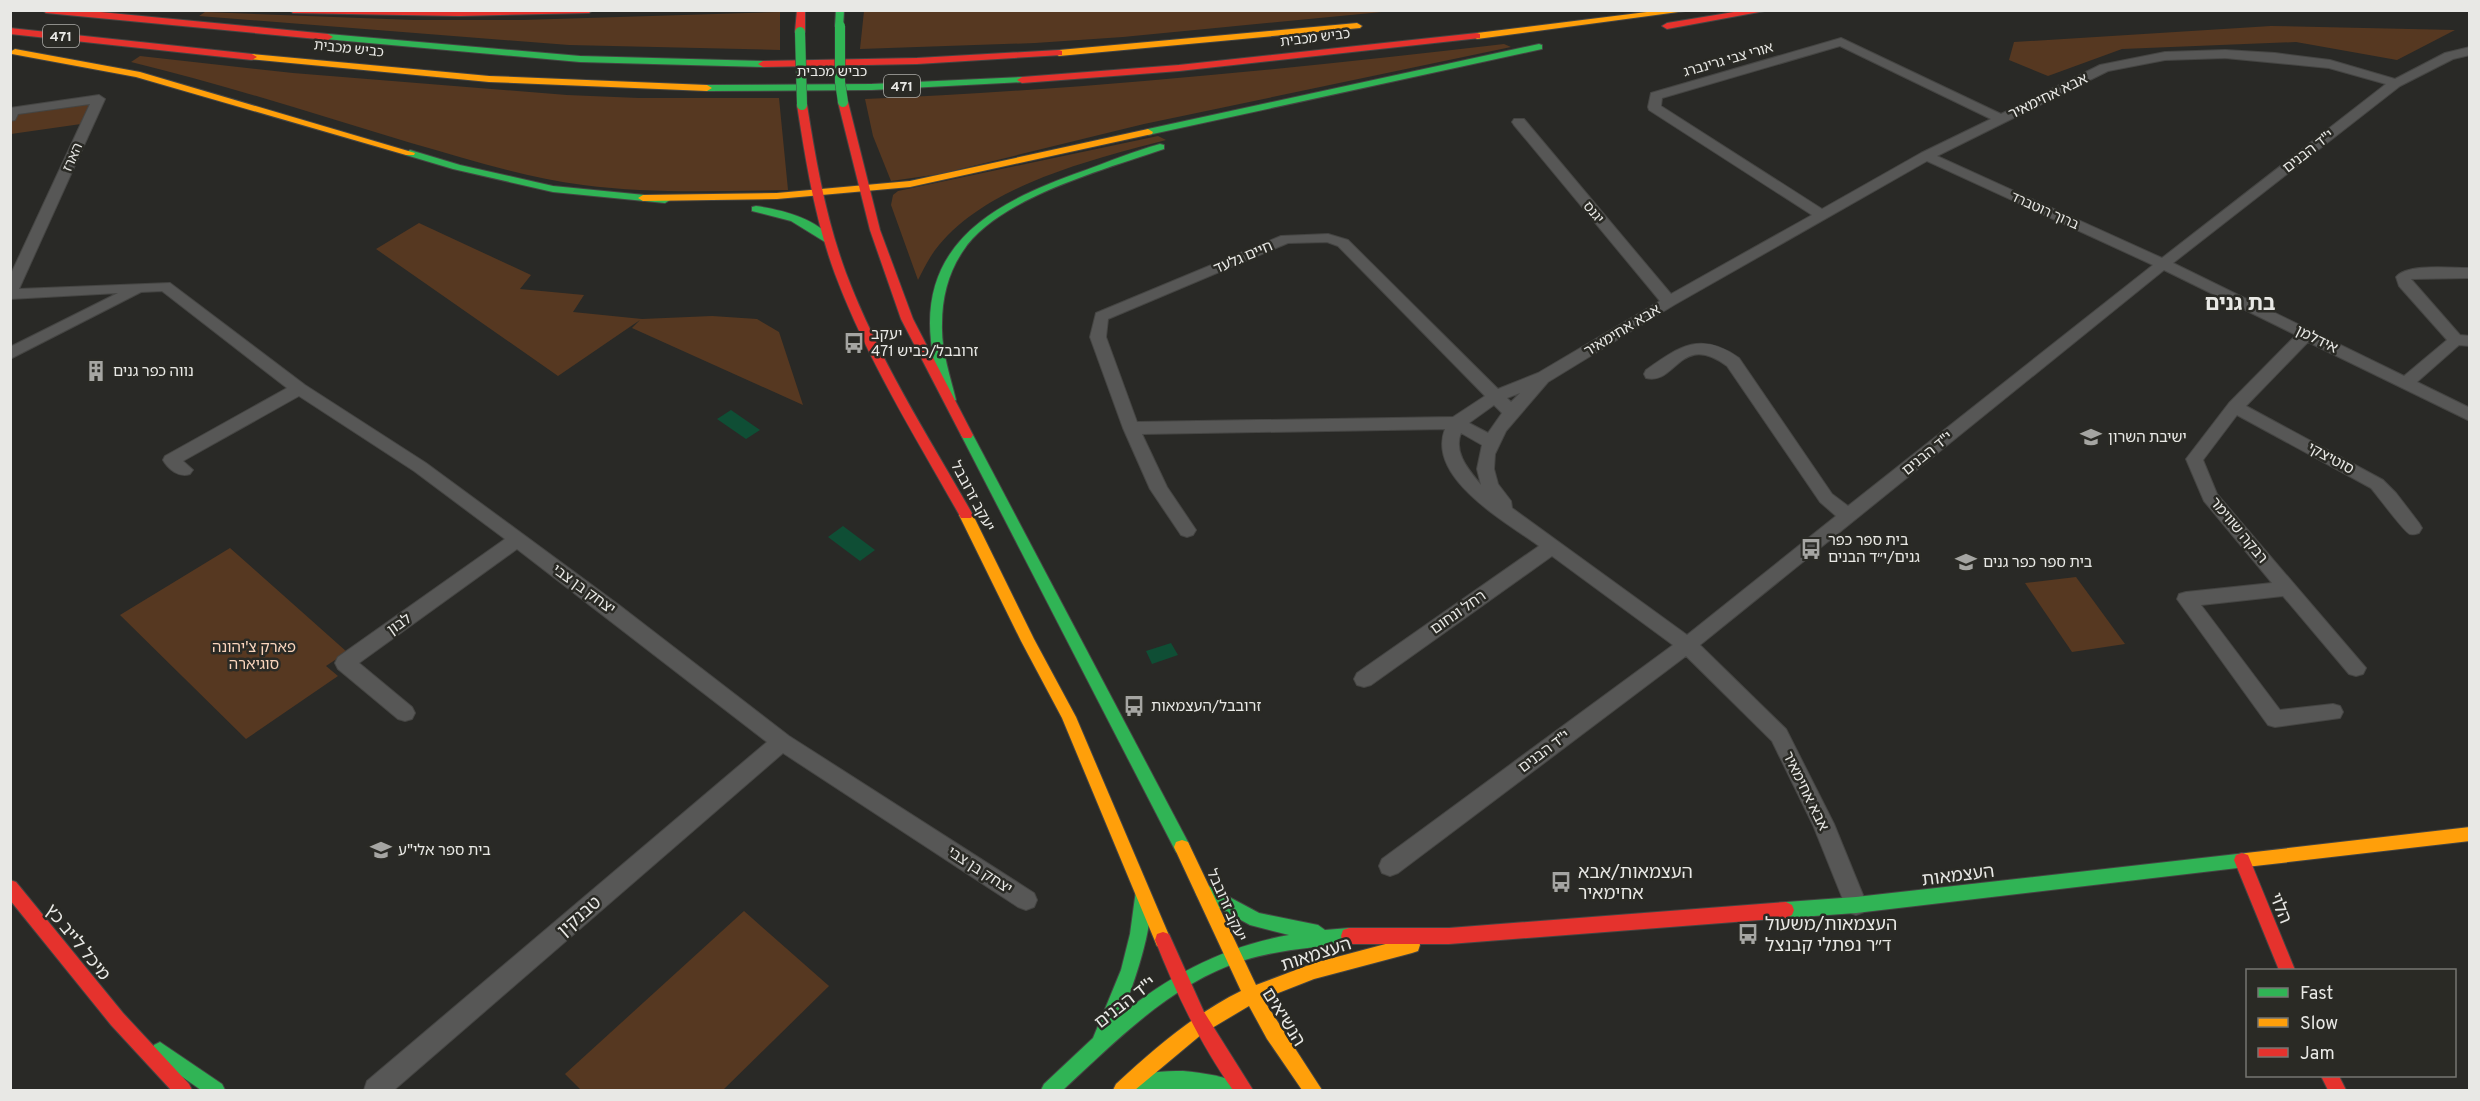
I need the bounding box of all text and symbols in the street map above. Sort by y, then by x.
road number: 471 [43,25,79,47]
street label: כביש מכבית [1279,26,1351,51]
street label: כביש מכבית [313,37,385,62]
street label: אורי צבי גרינברג [1682,39,1775,81]
street label: כביש מכבית [797,64,867,81]
street label: אבא אחימאיר [2006,70,2091,125]
road number: 471 [884,75,920,97]
street label: י"ד הבנים [2280,126,2338,178]
street label: הארז [60,141,87,175]
street label: ברוך רוטברד [2008,189,2081,234]
street label: יגנס [1579,198,1607,228]
street label: חיים גלעד [1211,237,1276,279]
district label: בת גנים [2205,291,2275,318]
street label: אבא אחימאיר [1581,301,1664,362]
street label: אידלמן [2292,322,2340,359]
place label: יעקב זרובבל/כביש 471 [871,326,979,362]
bus stop icon: יעקב זרובבל/כביש 471 [842,331,866,355]
building icon: נווה כפר גנים [84,359,108,383]
place label: נווה כפר גנים [113,363,194,382]
school or university icon: ישיבת השרון [2079,425,2103,449]
street label: י"ד הבנים [1899,428,1957,480]
place label: ישיבת השרון [2108,429,2187,448]
street label: סוטיצקי [2304,439,2357,479]
street label: יעקב זרובבל [945,458,998,535]
street label: רבקה שווימר [2205,494,2271,568]
place label: בית ספר כפר גנים/י״ד הבנים [1828,532,1920,568]
bus stop icon: בית ספר כפר גנים/י״ד הבנים [1799,537,1823,561]
school or university icon: בית ספר כפר גנים [1954,550,1978,574]
place label: בית ספר כפר גנים [1983,554,2093,573]
street label: יצחק בן צבי [548,561,618,620]
street label: רחל ונחום [1427,587,1490,639]
street label: לבון [384,610,416,640]
park label: פארק צ'יהונה סוגיארה [212,639,296,675]
bus stop icon: זרובבל/העצמאות [1122,694,1146,718]
place label: זרובבל/העצמאות [1151,698,1261,717]
street label: י"ד הבנים [1515,727,1575,778]
street label: אבא אחימאיר [1777,749,1832,834]
school or university icon: בית ספר אלי"ע [369,838,393,862]
place label: בית ספר אלי"ע [398,842,491,861]
street label: יצחק בן צבי [943,843,1015,899]
street label: העצמאות [1921,861,1996,892]
place label: העצמאות/אבא אחימאיר [1578,862,1693,906]
street label: יעקב זרובבל [1201,867,1250,945]
bus stop icon: העצמאות/אבא אחימאיר [1549,870,1573,894]
street label: הלוי [2263,890,2296,927]
street label: טבנקין [553,892,607,943]
street label: מיכל לייב כץ [39,900,115,986]
place label: העצמאות/משעול ד״ר נפתלי קבנצל [1765,914,1897,958]
bus stop icon: העצמאות/משעול ד״ר נפתלי קבנצל [1736,922,1760,946]
street label: העצמאות [1278,933,1355,978]
legend [2246,969,2456,1077]
street label: י''ד הבנים [1090,972,1161,1034]
text: Fast [2300,983,2333,1006]
street label: הנשיאים [1256,984,1310,1051]
text: Slow [2300,1013,2338,1036]
text: Jam [2300,1043,2335,1066]

